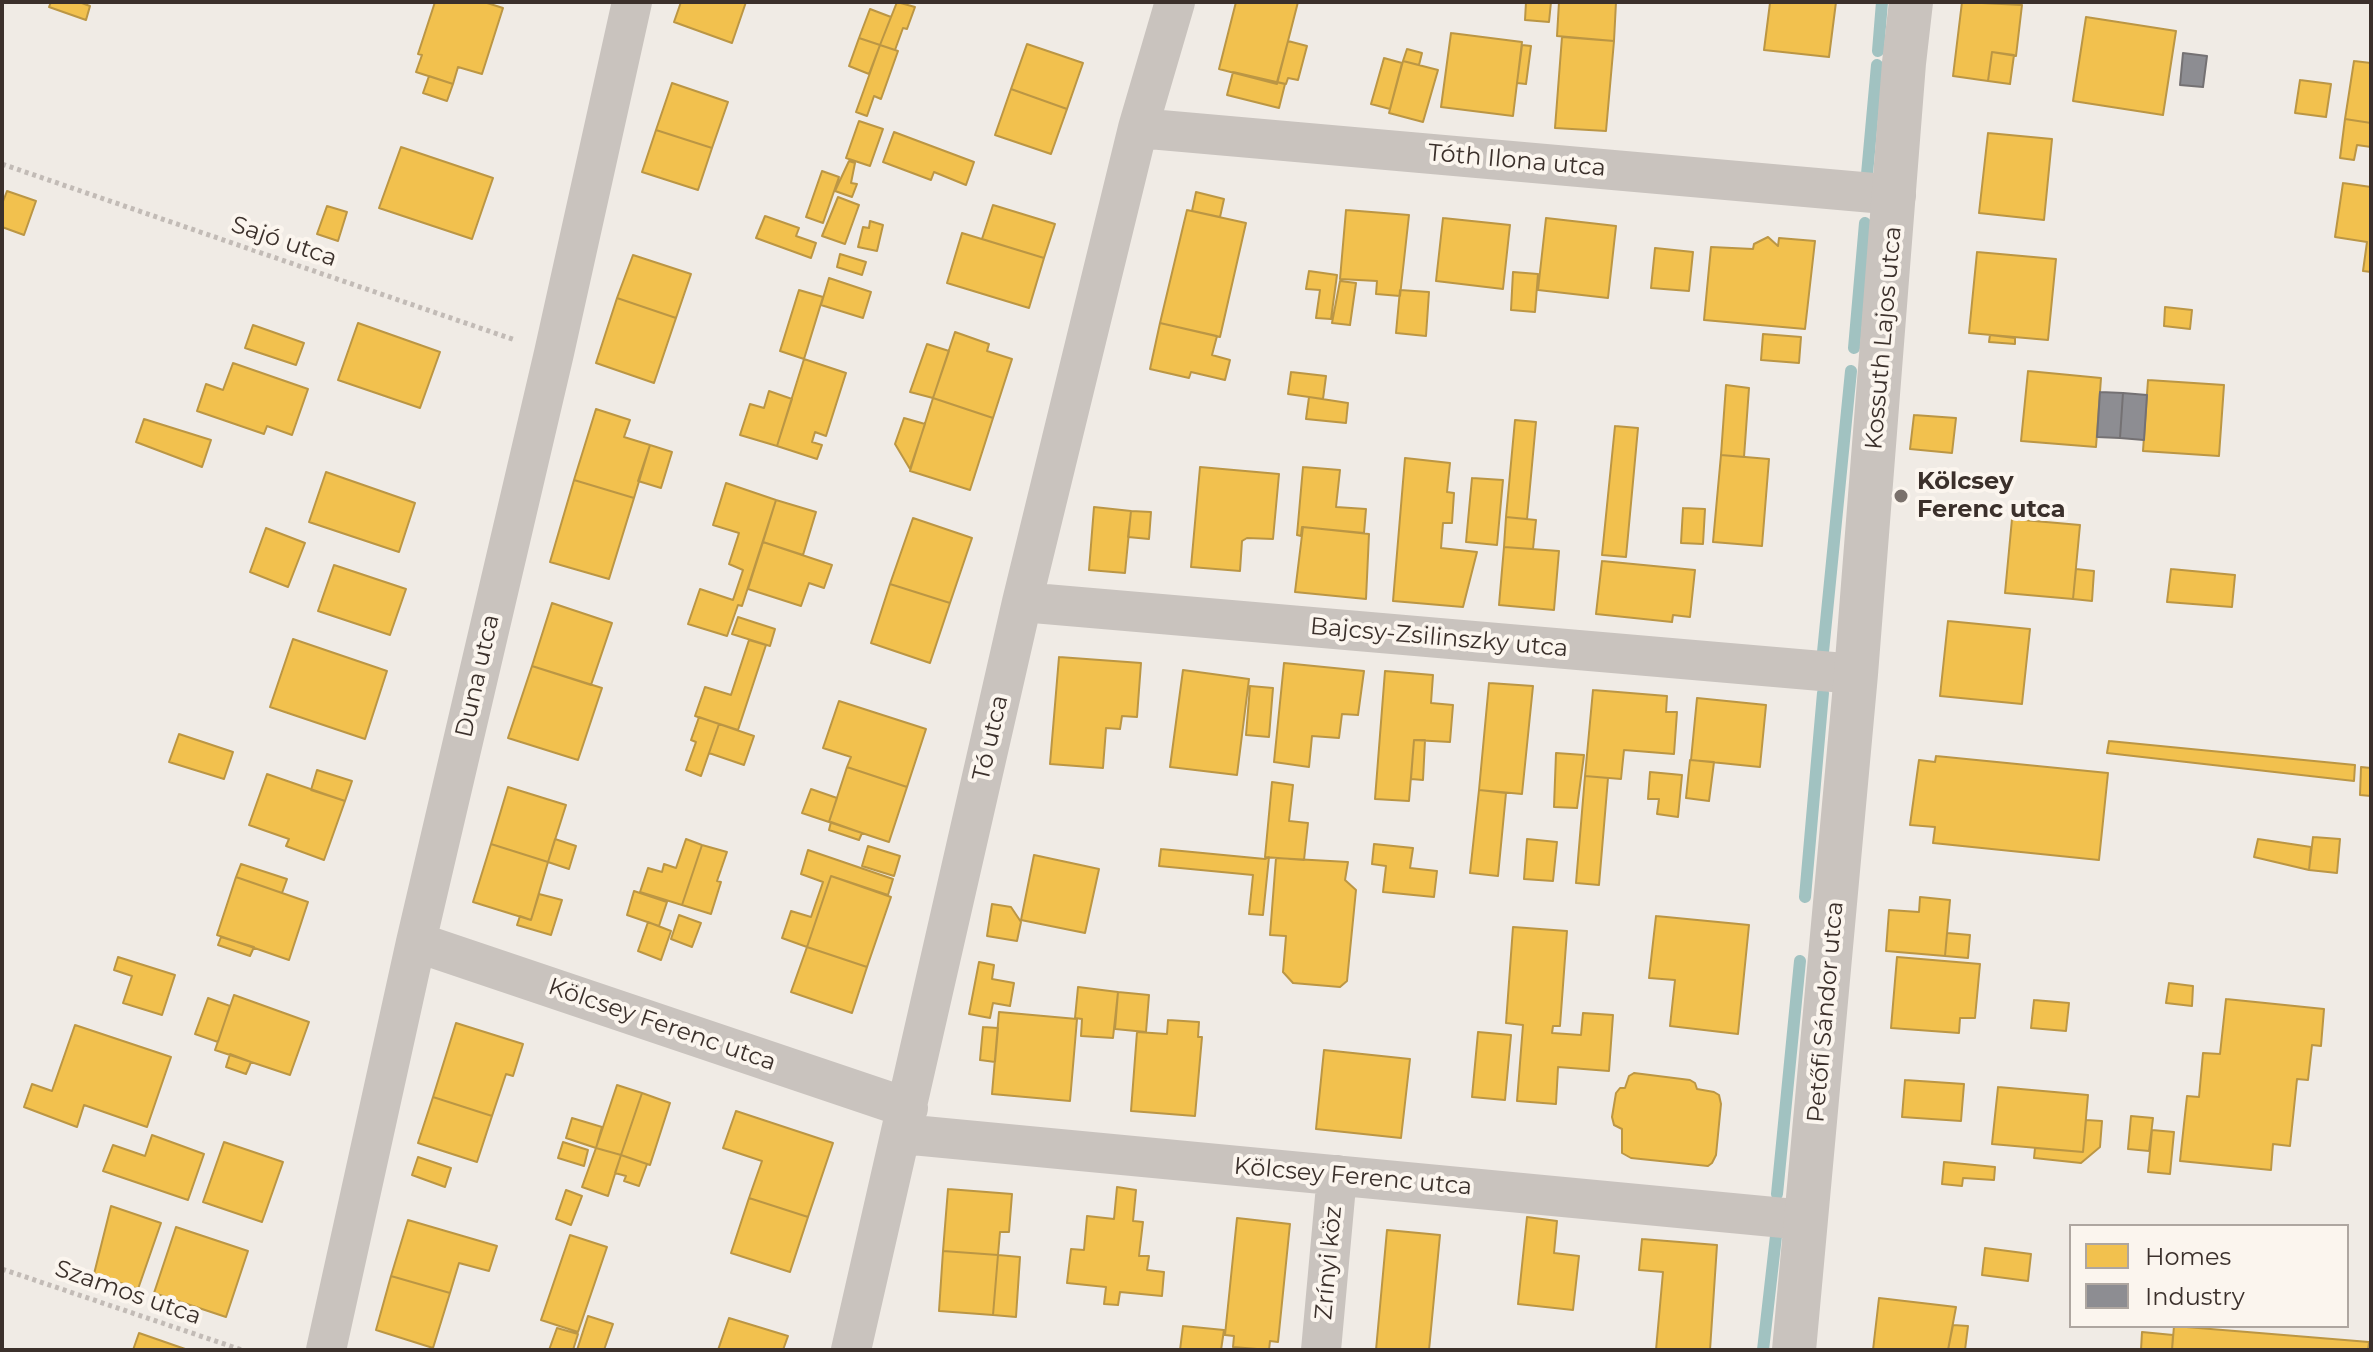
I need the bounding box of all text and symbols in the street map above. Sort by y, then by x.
street label: Tóth Ilona utca [1427,139,1607,183]
street label: Sajó utca [227,210,341,274]
street label: Kossuth Lajos utca [1860,225,1908,451]
place label: Kölcsey Ferenc utca [1917,468,2066,524]
marker: Kölcsey Ferenc utca [1892,487,1910,505]
street label: Duna utca [450,612,506,740]
street label: Bajcsy-Zsilinszky utca [1309,612,1569,664]
street label: Tó utca [967,692,1015,784]
street label: Petőfi Sándor utca [1802,900,1850,1124]
street label: Kölcsey Ferenc utca [544,972,780,1078]
street label: Kölcsey Ferenc utca [1233,1152,1473,1202]
street label: Zrínyi köz [1310,1205,1348,1321]
legend [2069,1224,2349,1328]
text: Homes [2145,1242,2231,1271]
street label: Szamos utca [51,1255,205,1331]
text: Industry [2145,1282,2245,1311]

